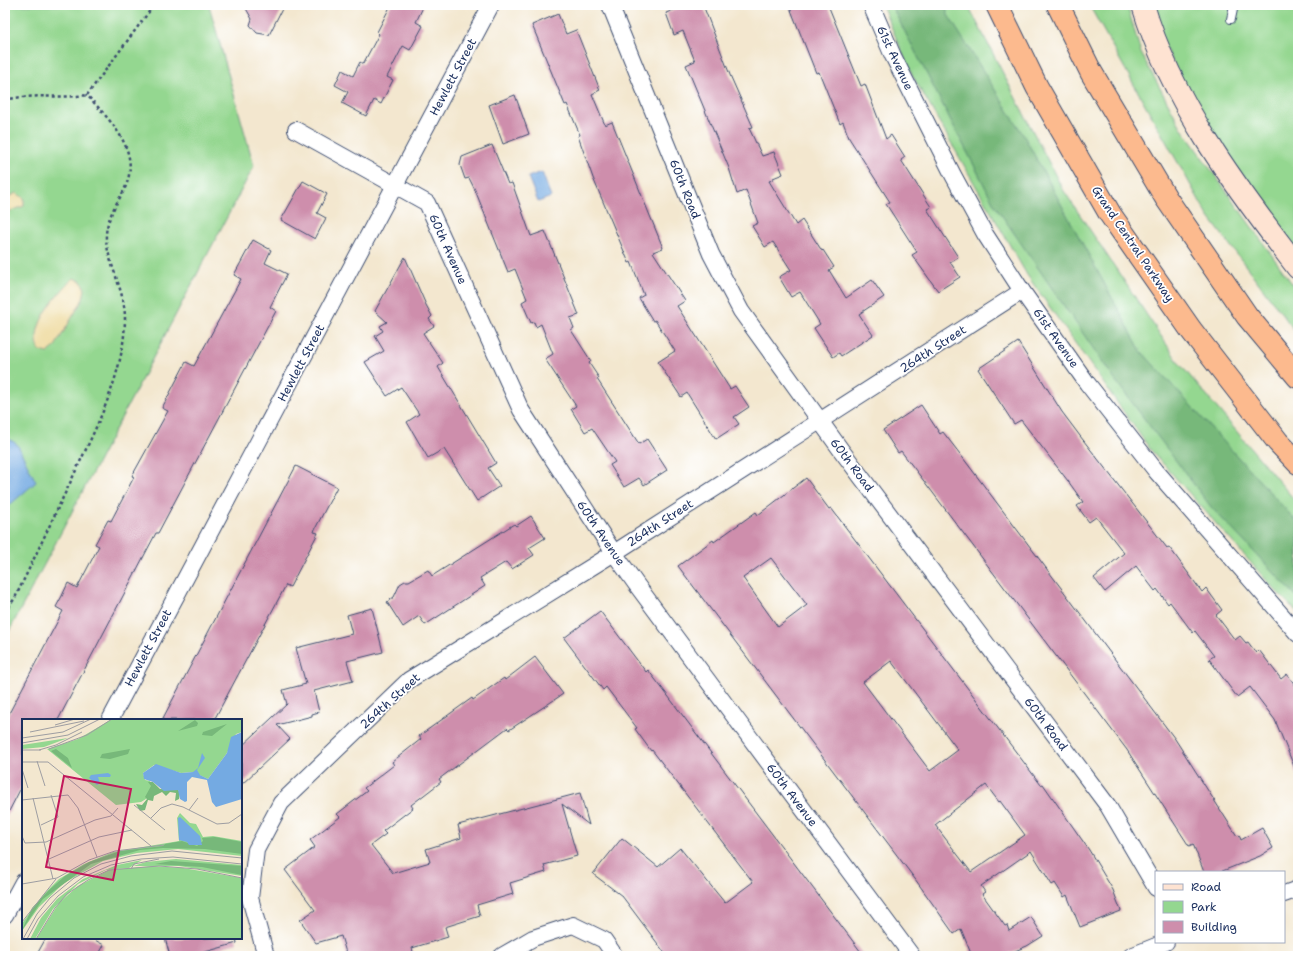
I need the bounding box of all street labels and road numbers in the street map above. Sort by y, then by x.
street label: 61st Avenue [873,23,917,93]
street label: Hewlett Street [426,35,480,119]
street label: 60th Road [666,157,704,222]
street label: Grand Central Parkway [1088,183,1178,305]
street label: 60th Avenue [425,211,471,287]
street label: 61st Avenue [1030,305,1083,371]
street label: Hewlett Street [274,321,328,405]
street label: 264th Street [897,322,969,376]
street label: 60th Road [827,435,878,495]
street label: 264th Street [624,496,696,550]
street label: 60th Avenue [573,497,629,569]
street label: Hewlett Street [121,606,175,690]
street label: 264th Street [356,670,424,732]
street label: 60th Road [1021,694,1072,754]
street label: 60th Avenue [763,760,821,830]

